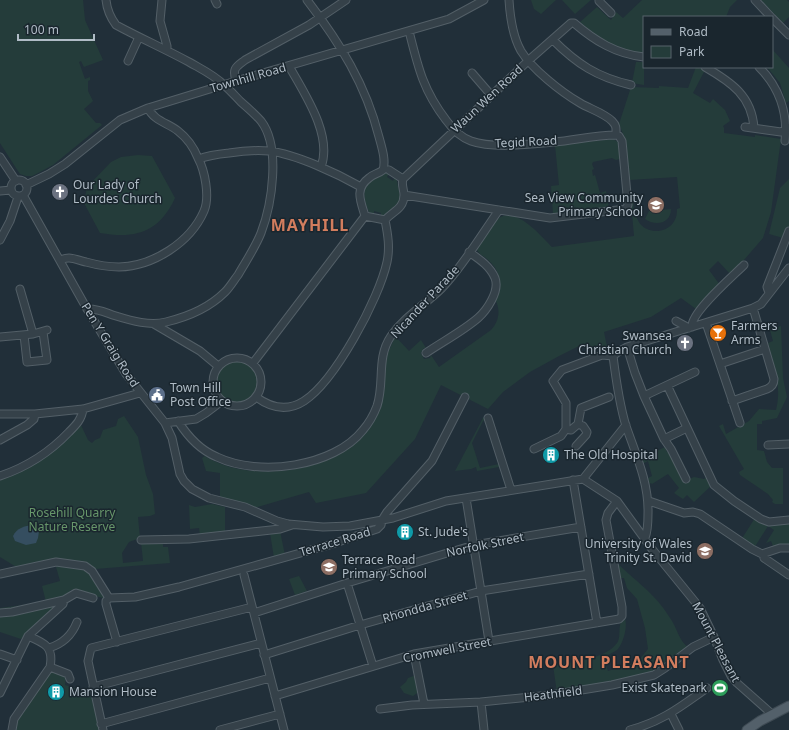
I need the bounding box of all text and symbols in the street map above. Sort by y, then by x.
scale bar [18,16,94,42]
legend [643,16,773,68]
text: 100 m [24,21,59,38]
text: Road [679,23,708,40]
text: Park [679,43,705,60]
street label: Townhill Road [208,59,288,96]
street label: Waun Wen Road [447,61,526,136]
street label: Tegid Road [494,131,558,152]
place label: Our Lady of Lourdes Church [73,176,162,207]
church icon: Our Lady of Lourdes Church [50,182,70,202]
place label: Sea View Community Primary School [525,189,644,220]
school or university icon: Sea View Community Primary School [646,195,666,215]
district label: MAYHILL [271,214,349,236]
street label: Nicander Parade [386,261,463,342]
street label: Pen Y Graig Road [77,299,143,390]
place label: Farmers Arms [731,317,778,348]
bar icon: Farmers Arms [708,323,728,343]
place label: Swansea Christian Church [578,327,672,358]
church icon: Swansea Christian Church [675,333,695,353]
place label: Town Hill Post Office [170,379,231,410]
public building icon: Town Hill Post Office [147,385,167,405]
building icon: The Old Hospital [541,445,561,465]
place label: The Old Hospital [564,446,657,463]
park label: Rosehill Quarry Nature Reserve [29,504,116,535]
building icon: St. Jude's [395,522,415,542]
street label: Terrace Road [297,523,372,560]
place label: St. Jude's [418,523,468,540]
street label: Norfolk Street [445,528,526,561]
place label: University of Wales Trinity St. David [585,535,692,566]
school or university icon: University of Wales Trinity St. David [695,541,715,561]
place label: Terrace Road Primary School [342,551,427,582]
school or university icon: Terrace Road Primary School [319,557,339,577]
street label: Rhondda Street [380,586,470,627]
street label: Mount Pleasant [688,599,745,685]
street label: Cromwell Street [401,632,493,666]
district label: MOUNT PLEASANT [528,651,690,673]
sports icon: Exist Skatepark [710,678,730,698]
place label: Exist Skatepark [621,679,708,696]
street label: Heathfield [523,681,583,706]
building icon: Mansion House [46,682,66,702]
place label: Mansion House [69,683,157,700]

